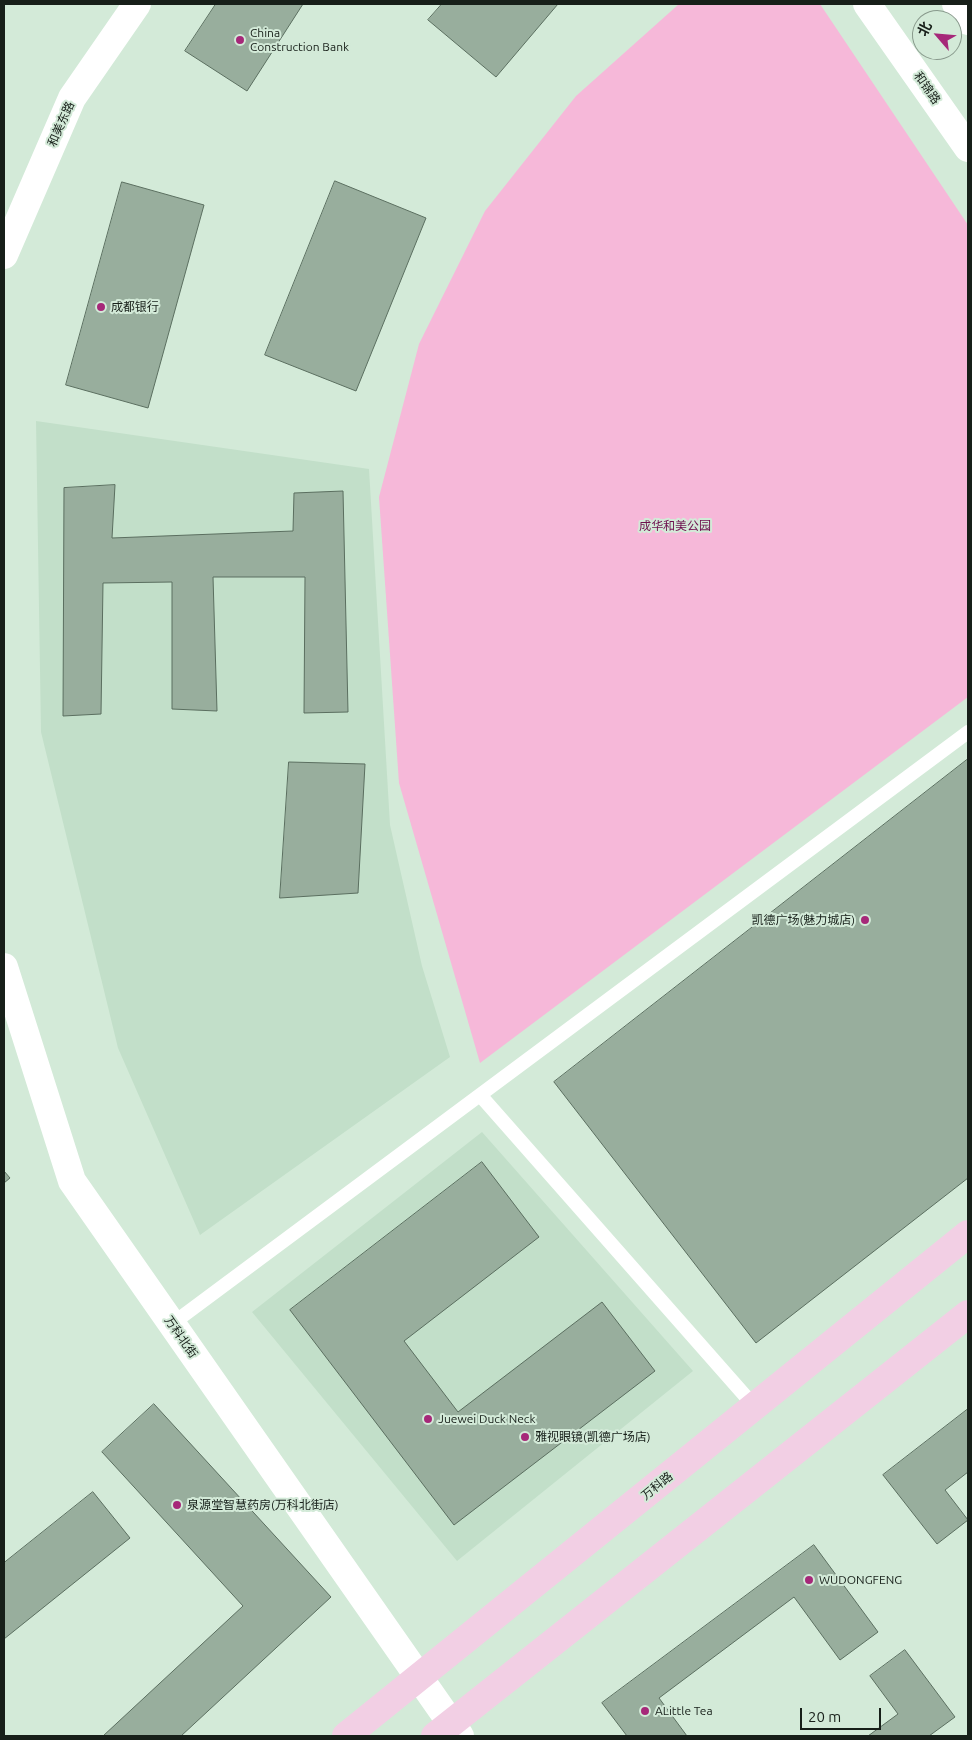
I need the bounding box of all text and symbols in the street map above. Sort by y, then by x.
north arrow [912,10,962,60]
text: 北 [914,19,935,39]
place label: China Construction Bank [250,26,349,54]
marker: China Construction Bank [234,34,246,46]
street label: 和锦路 [911,69,943,107]
street label: 和美东路 [45,99,77,149]
place label: 成都银行 [111,300,159,314]
marker: 成都银行 [95,301,107,313]
park label: 成华和美公园 [639,519,711,533]
place label: 凯德广场(魅力城店) [751,913,855,927]
marker: 凯德广场(魅力城店) [859,914,871,926]
street label: 万科北街 [161,1313,201,1361]
place label: Juewei Duck Neck [438,1412,536,1426]
marker: Juewei Duck Neck [422,1413,434,1425]
place label: 雅视眼镜(凯德广场店) [535,1430,651,1444]
marker: 雅视眼镜(凯德广场店) [519,1431,531,1443]
street label: 万科路 [638,1469,676,1503]
place label: 泉源堂智慧药房(万科北街店) [187,1498,339,1512]
marker: 泉源堂智慧药房(万科北街店) [171,1499,183,1511]
place label: WUDONGFENG [819,1573,902,1587]
marker: WUDONGFENG [803,1574,815,1586]
scale bar [802,1698,883,1730]
place label: ALittle Tea [655,1704,713,1718]
marker: ALittle Tea [639,1705,651,1717]
text: 20 m [808,1708,841,1725]

